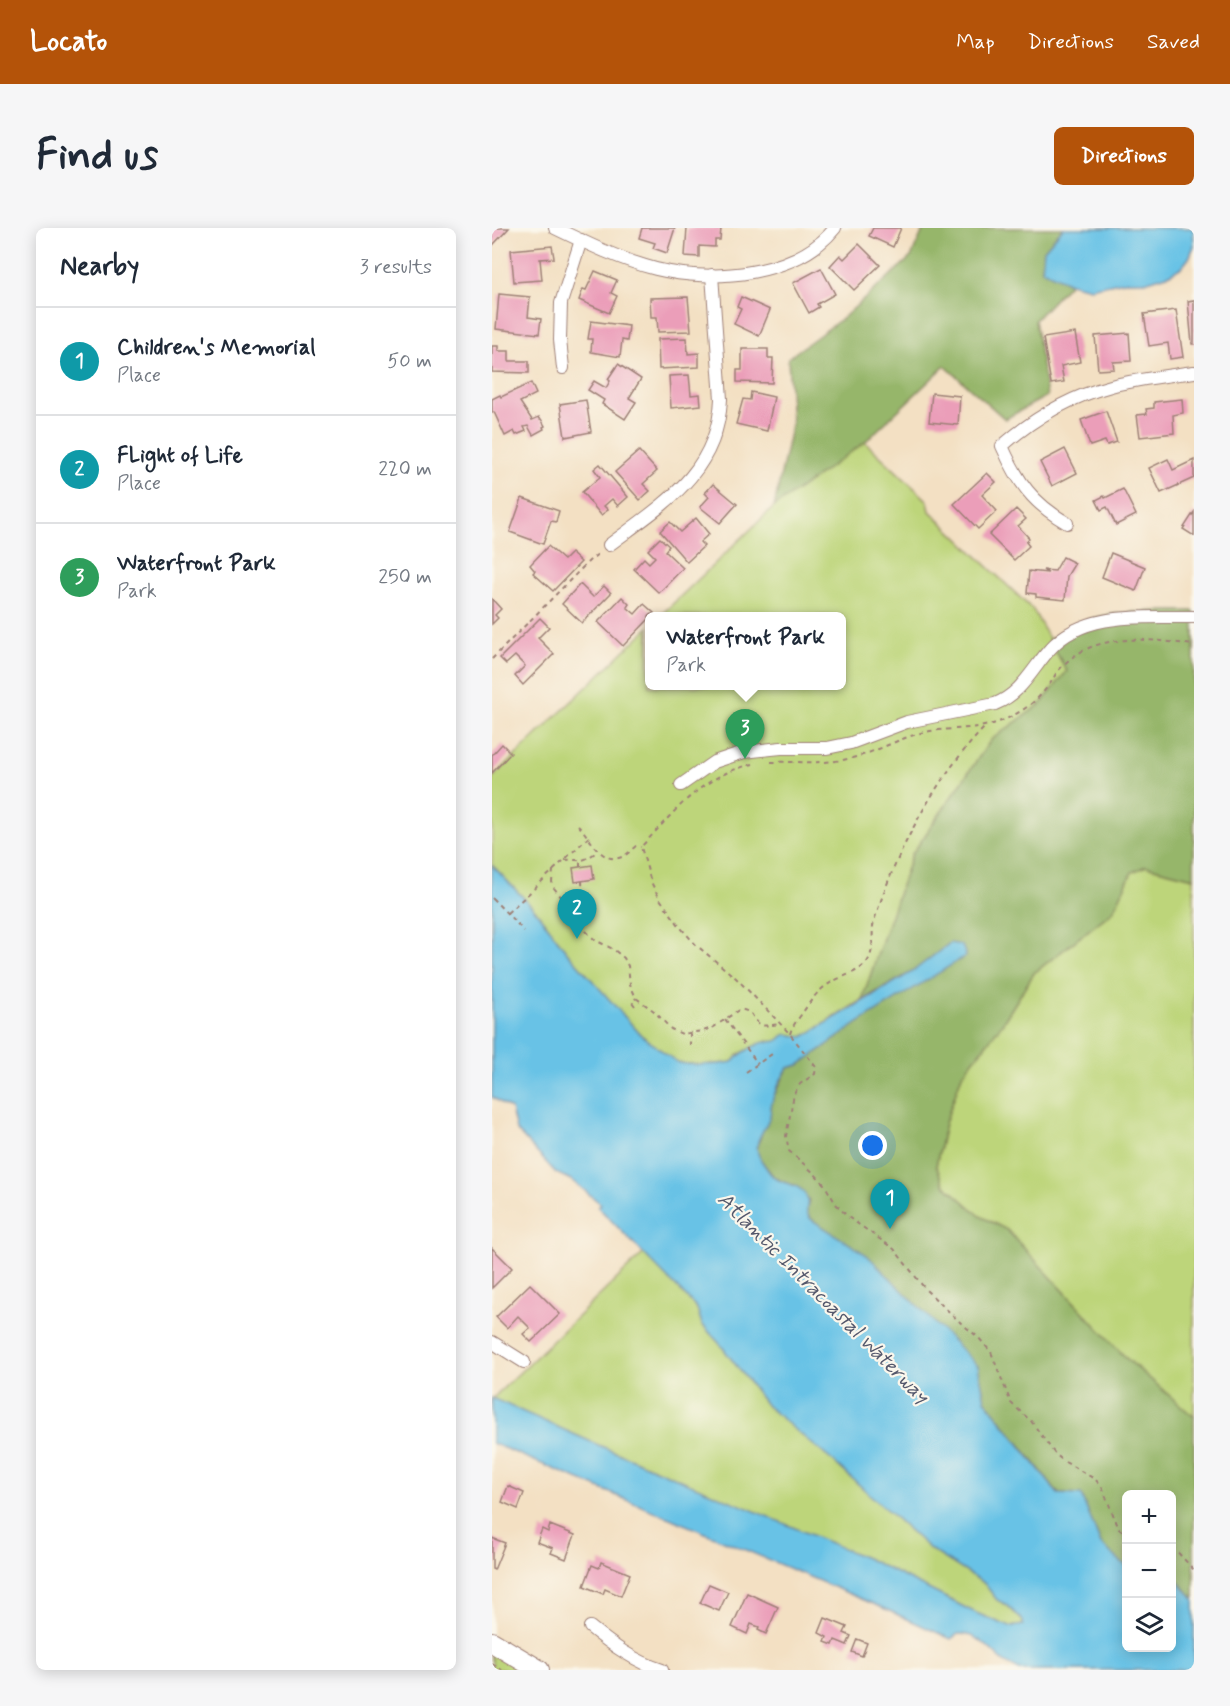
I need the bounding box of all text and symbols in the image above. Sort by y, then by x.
text: Locato [30,24,107,61]
text: Map [956,28,995,56]
text: Directions [1028,28,1114,56]
text: Saved [1147,28,1200,56]
button: Directions [1054,127,1194,185]
text: Find us [36,129,158,184]
text: Nearby [60,250,139,284]
text: 3 results [360,254,432,281]
text: Children's Memorial [117,334,316,362]
text: 1 [75,348,84,375]
text: 50 m [387,348,432,375]
text: Place [117,362,161,389]
text: FLight of Life [117,442,243,470]
text: 2 [75,456,84,483]
text: 220 m [378,456,432,483]
text: Place [117,470,161,497]
text: Waterfront Park [117,550,276,578]
text: 3 [75,564,84,591]
text: 250 m [378,564,432,591]
text: Park [117,578,157,605]
popup [645,612,846,690]
text: Waterfront Park [666,624,825,652]
text: Park [666,652,706,679]
pin: 3 [726,710,764,759]
pin: 2 [558,890,596,939]
your location [858,1131,887,1160]
pin: 1 [870,1180,910,1229]
water label: Atlantic Intracoastal Waterway [711,1186,936,1411]
map controls [1122,1490,1176,1652]
button: + [1122,1490,1176,1544]
button: − [1122,1544,1176,1598]
button: layers [1122,1598,1176,1652]

